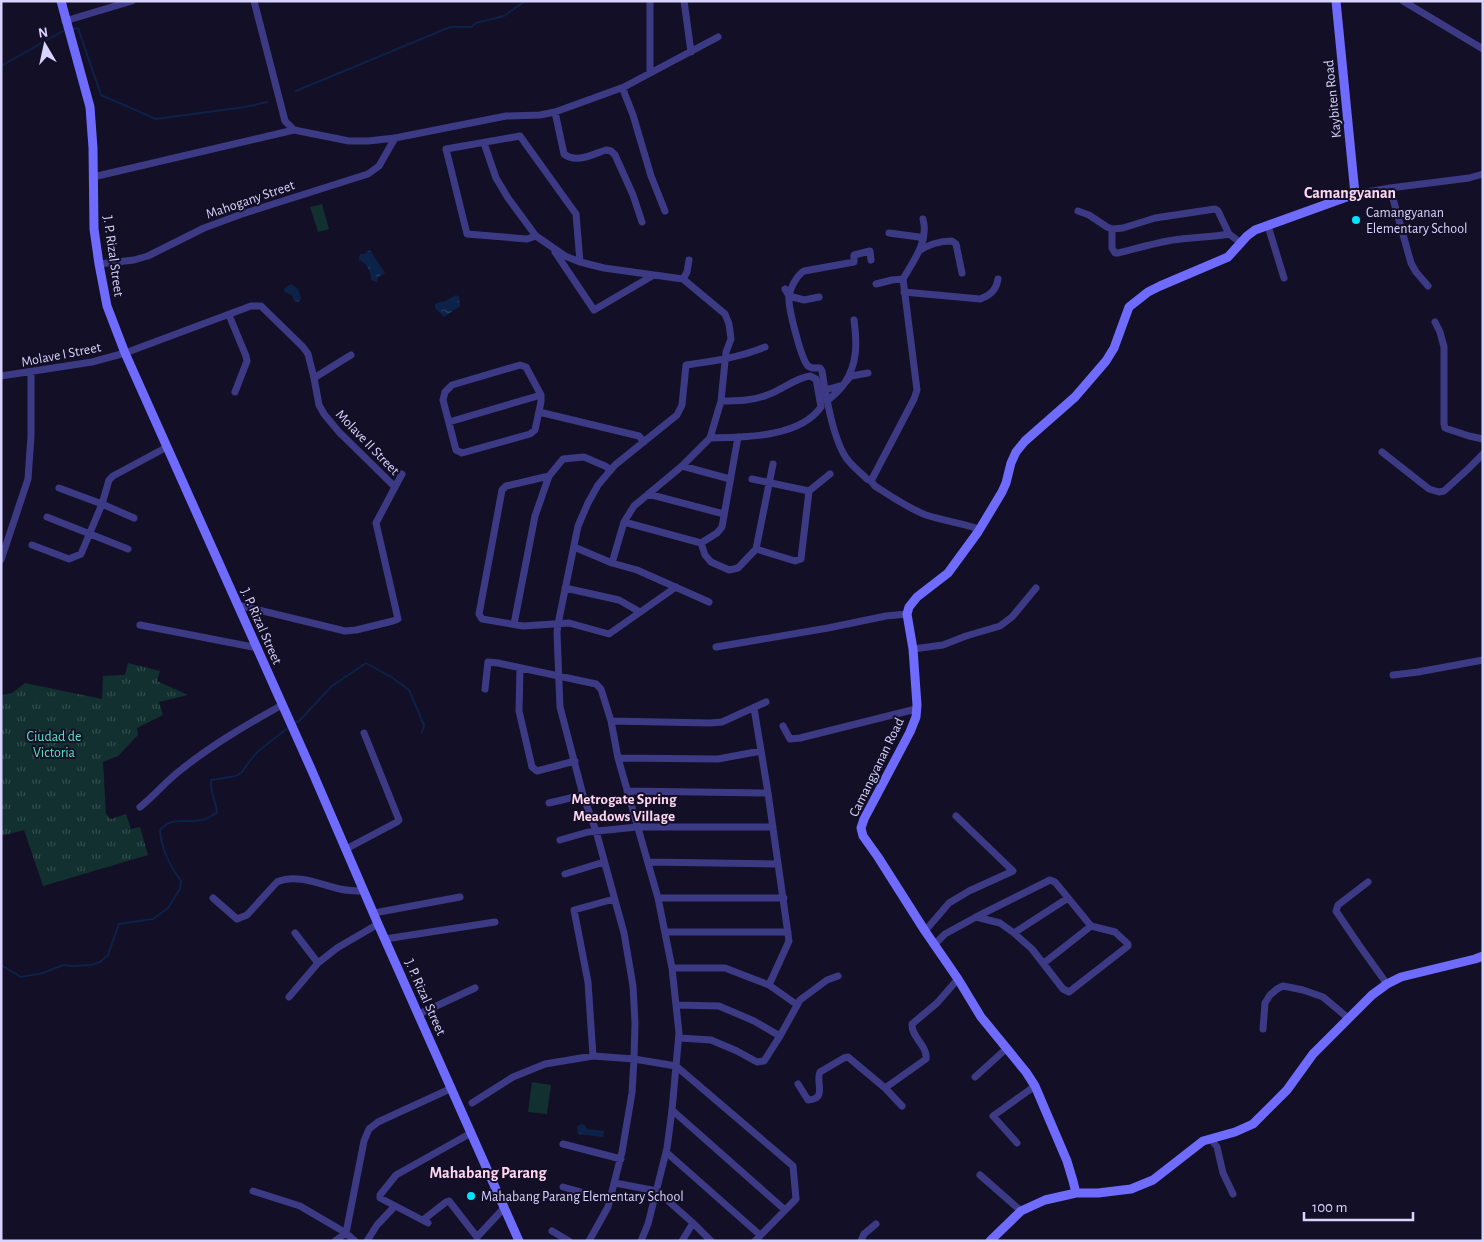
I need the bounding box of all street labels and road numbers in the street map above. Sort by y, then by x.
street label: Kaybiten Road [1322,59,1344,139]
street label: Mahogany Street [204,178,297,222]
street label: J. P. Rizal Street [100,215,126,298]
street label: Molave I Street [20,340,103,370]
street label: Molave II Street [333,407,402,478]
street label: J. P. Rizal Street [238,586,284,667]
street label: Camangyanan Road [847,716,907,819]
street label: J. P. Rizal Street [402,957,448,1038]

